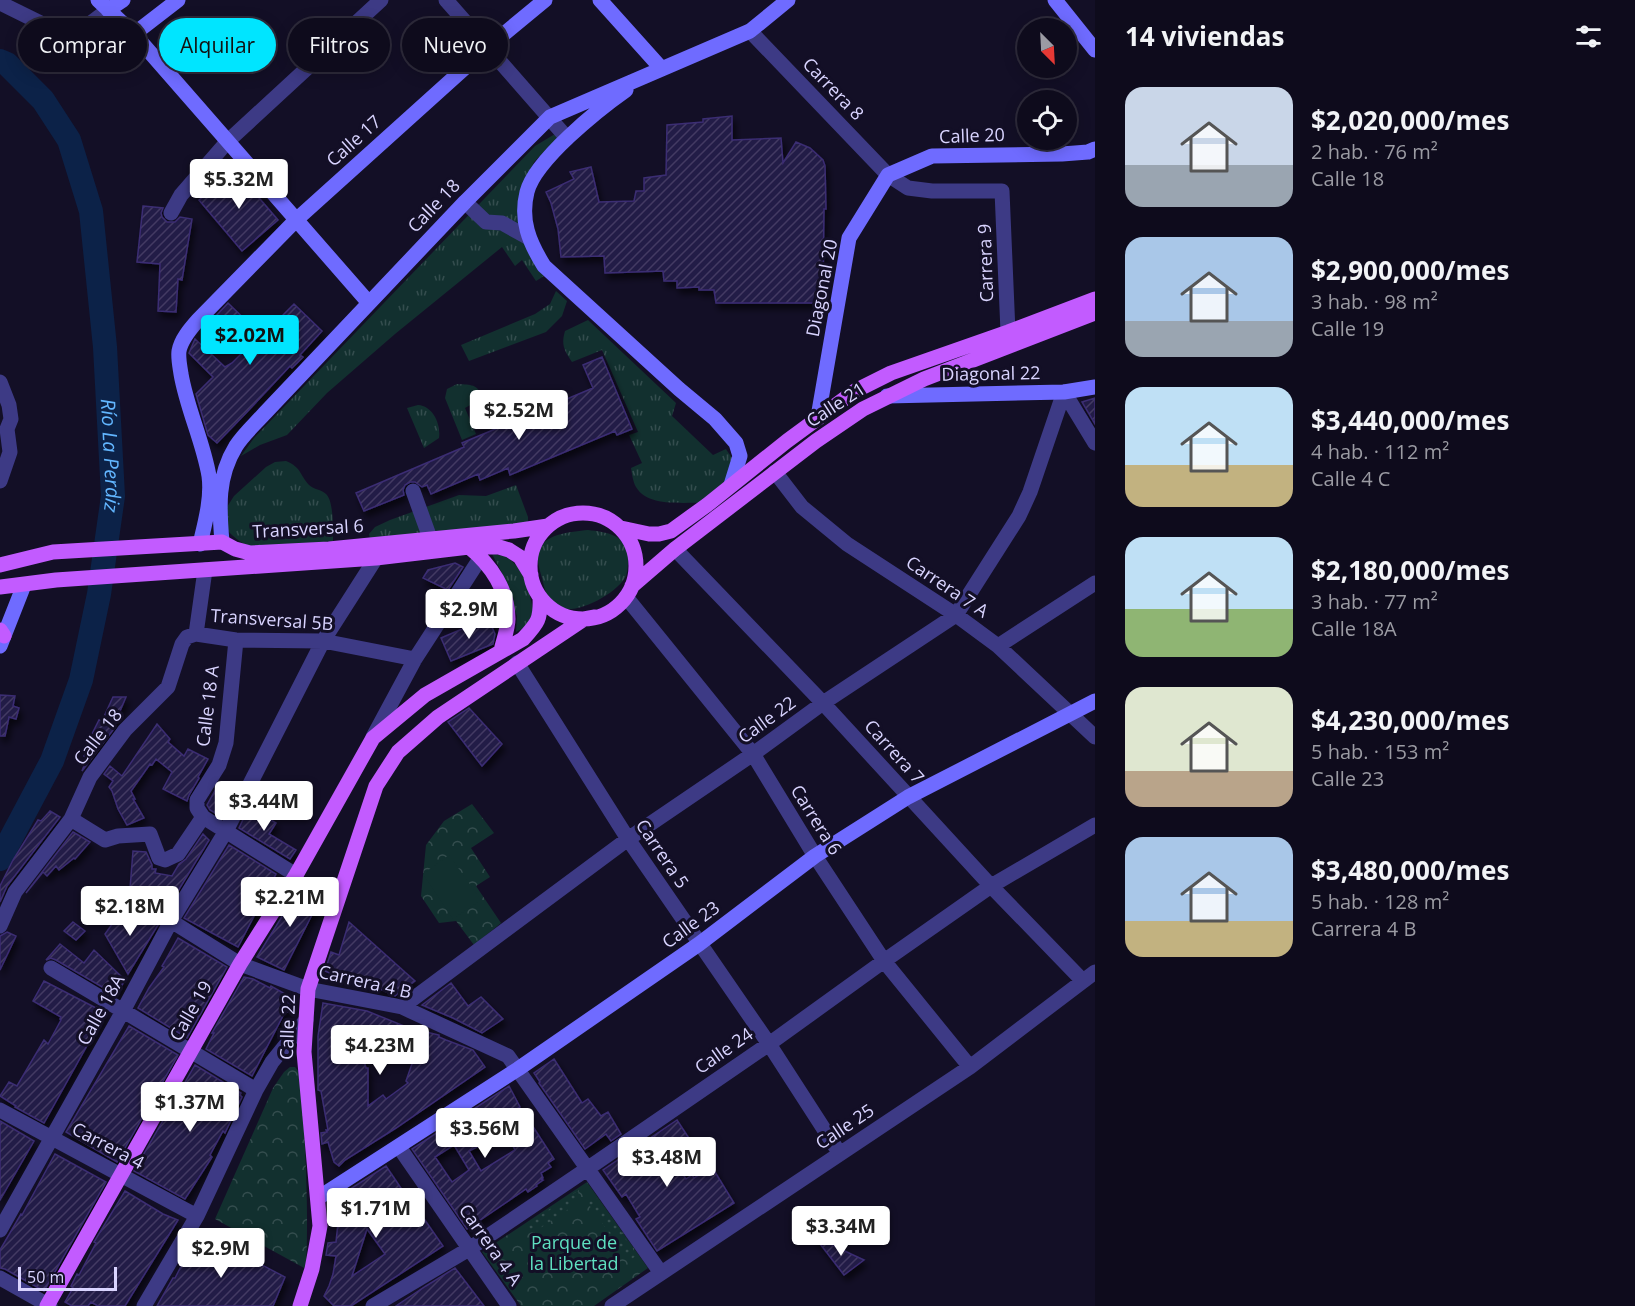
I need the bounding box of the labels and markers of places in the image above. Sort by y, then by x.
pin: $5.32M [190,159,288,210]
pin: $2.02M [201,315,299,366]
pin: $2.52M [470,390,568,441]
pin: $2.9M [427,589,511,640]
pin: $3.44M [215,781,313,832]
pin: $2.21M [241,877,339,928]
pin: $2.18M [81,886,179,937]
pin: $4.23M [331,1025,429,1076]
pin: $1.37M [141,1082,239,1133]
pin: $3.56M [436,1108,534,1159]
pin: $3.48M [618,1137,716,1188]
pin: $1.71M [327,1188,425,1239]
pin: $3.34M [792,1206,890,1257]
pin: $2.9M [179,1228,263,1279]

